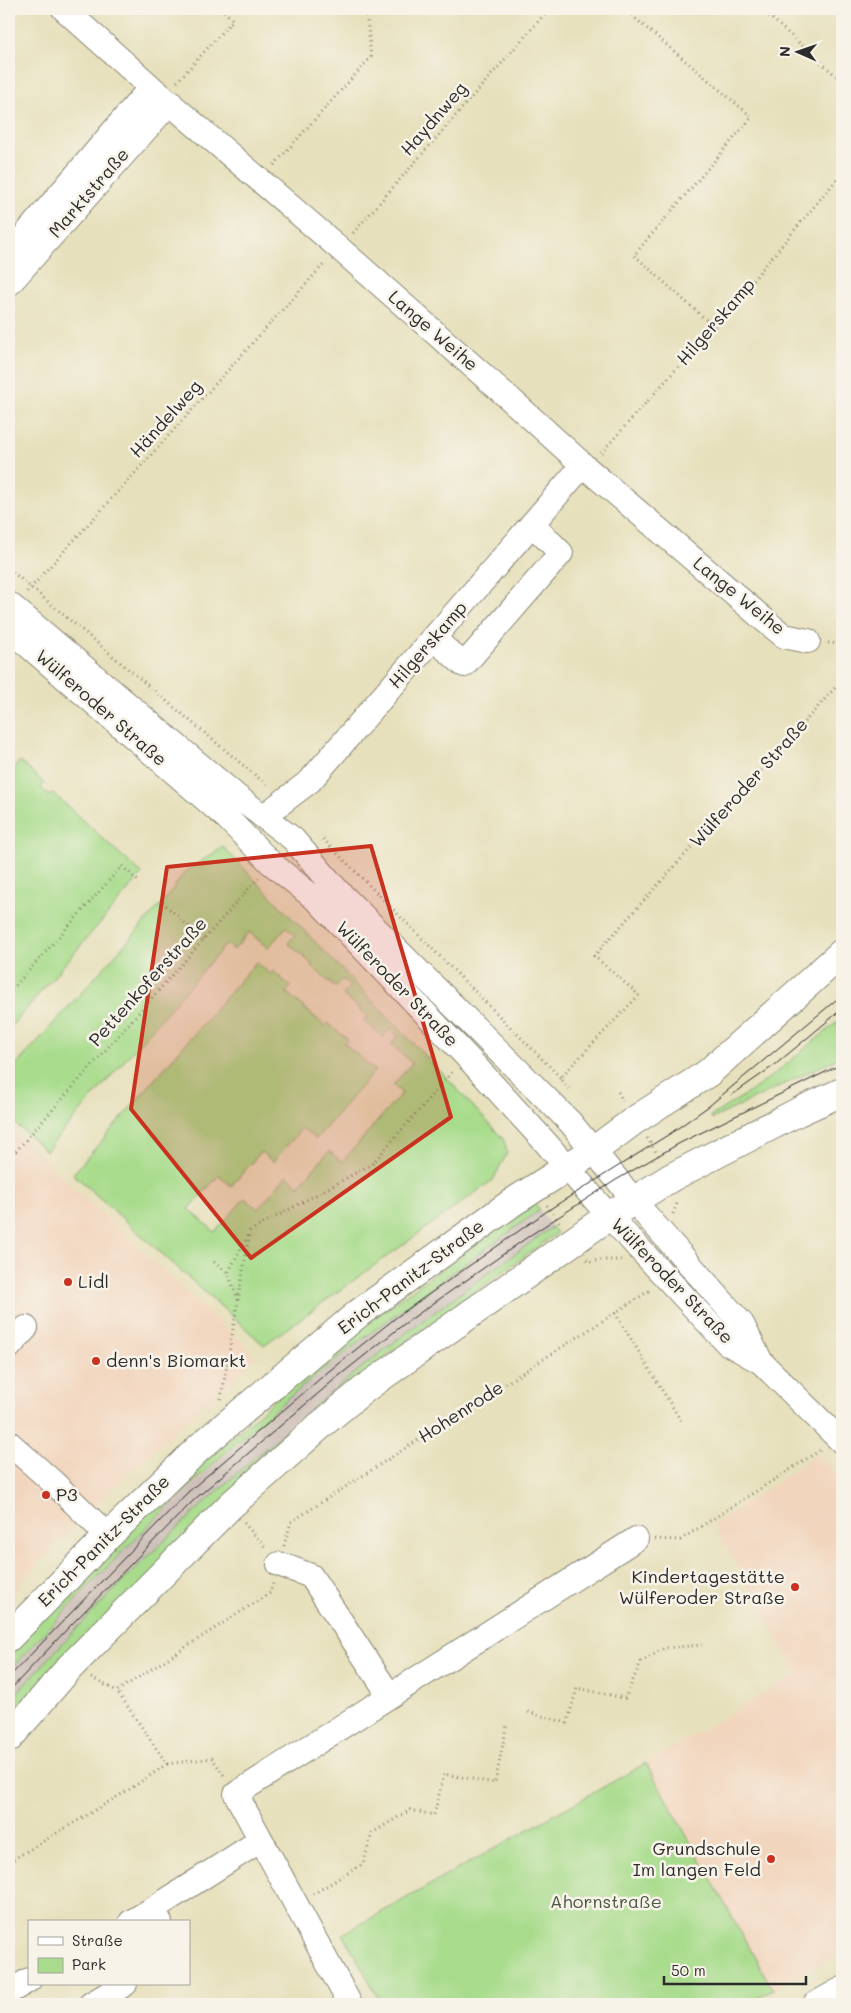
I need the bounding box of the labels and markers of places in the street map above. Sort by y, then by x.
place label: Lidl [78,1269,109,1293]
marker: Lidl [62,1276,74,1288]
place label: denn's Biomarkt [106,1348,246,1372]
marker: denn's Biomarkt [90,1355,102,1367]
place label: P3 [56,1482,78,1506]
marker: P3 [40,1489,52,1501]
place label: Kindertagestätte Wülferoder Straße [619,1564,785,1609]
marker: Kindertagestätte Wülferoder Straße [789,1581,801,1593]
place label: Grundschule Im langen Feld [633,1836,761,1881]
marker: Grundschule Im langen Feld [765,1853,777,1865]

